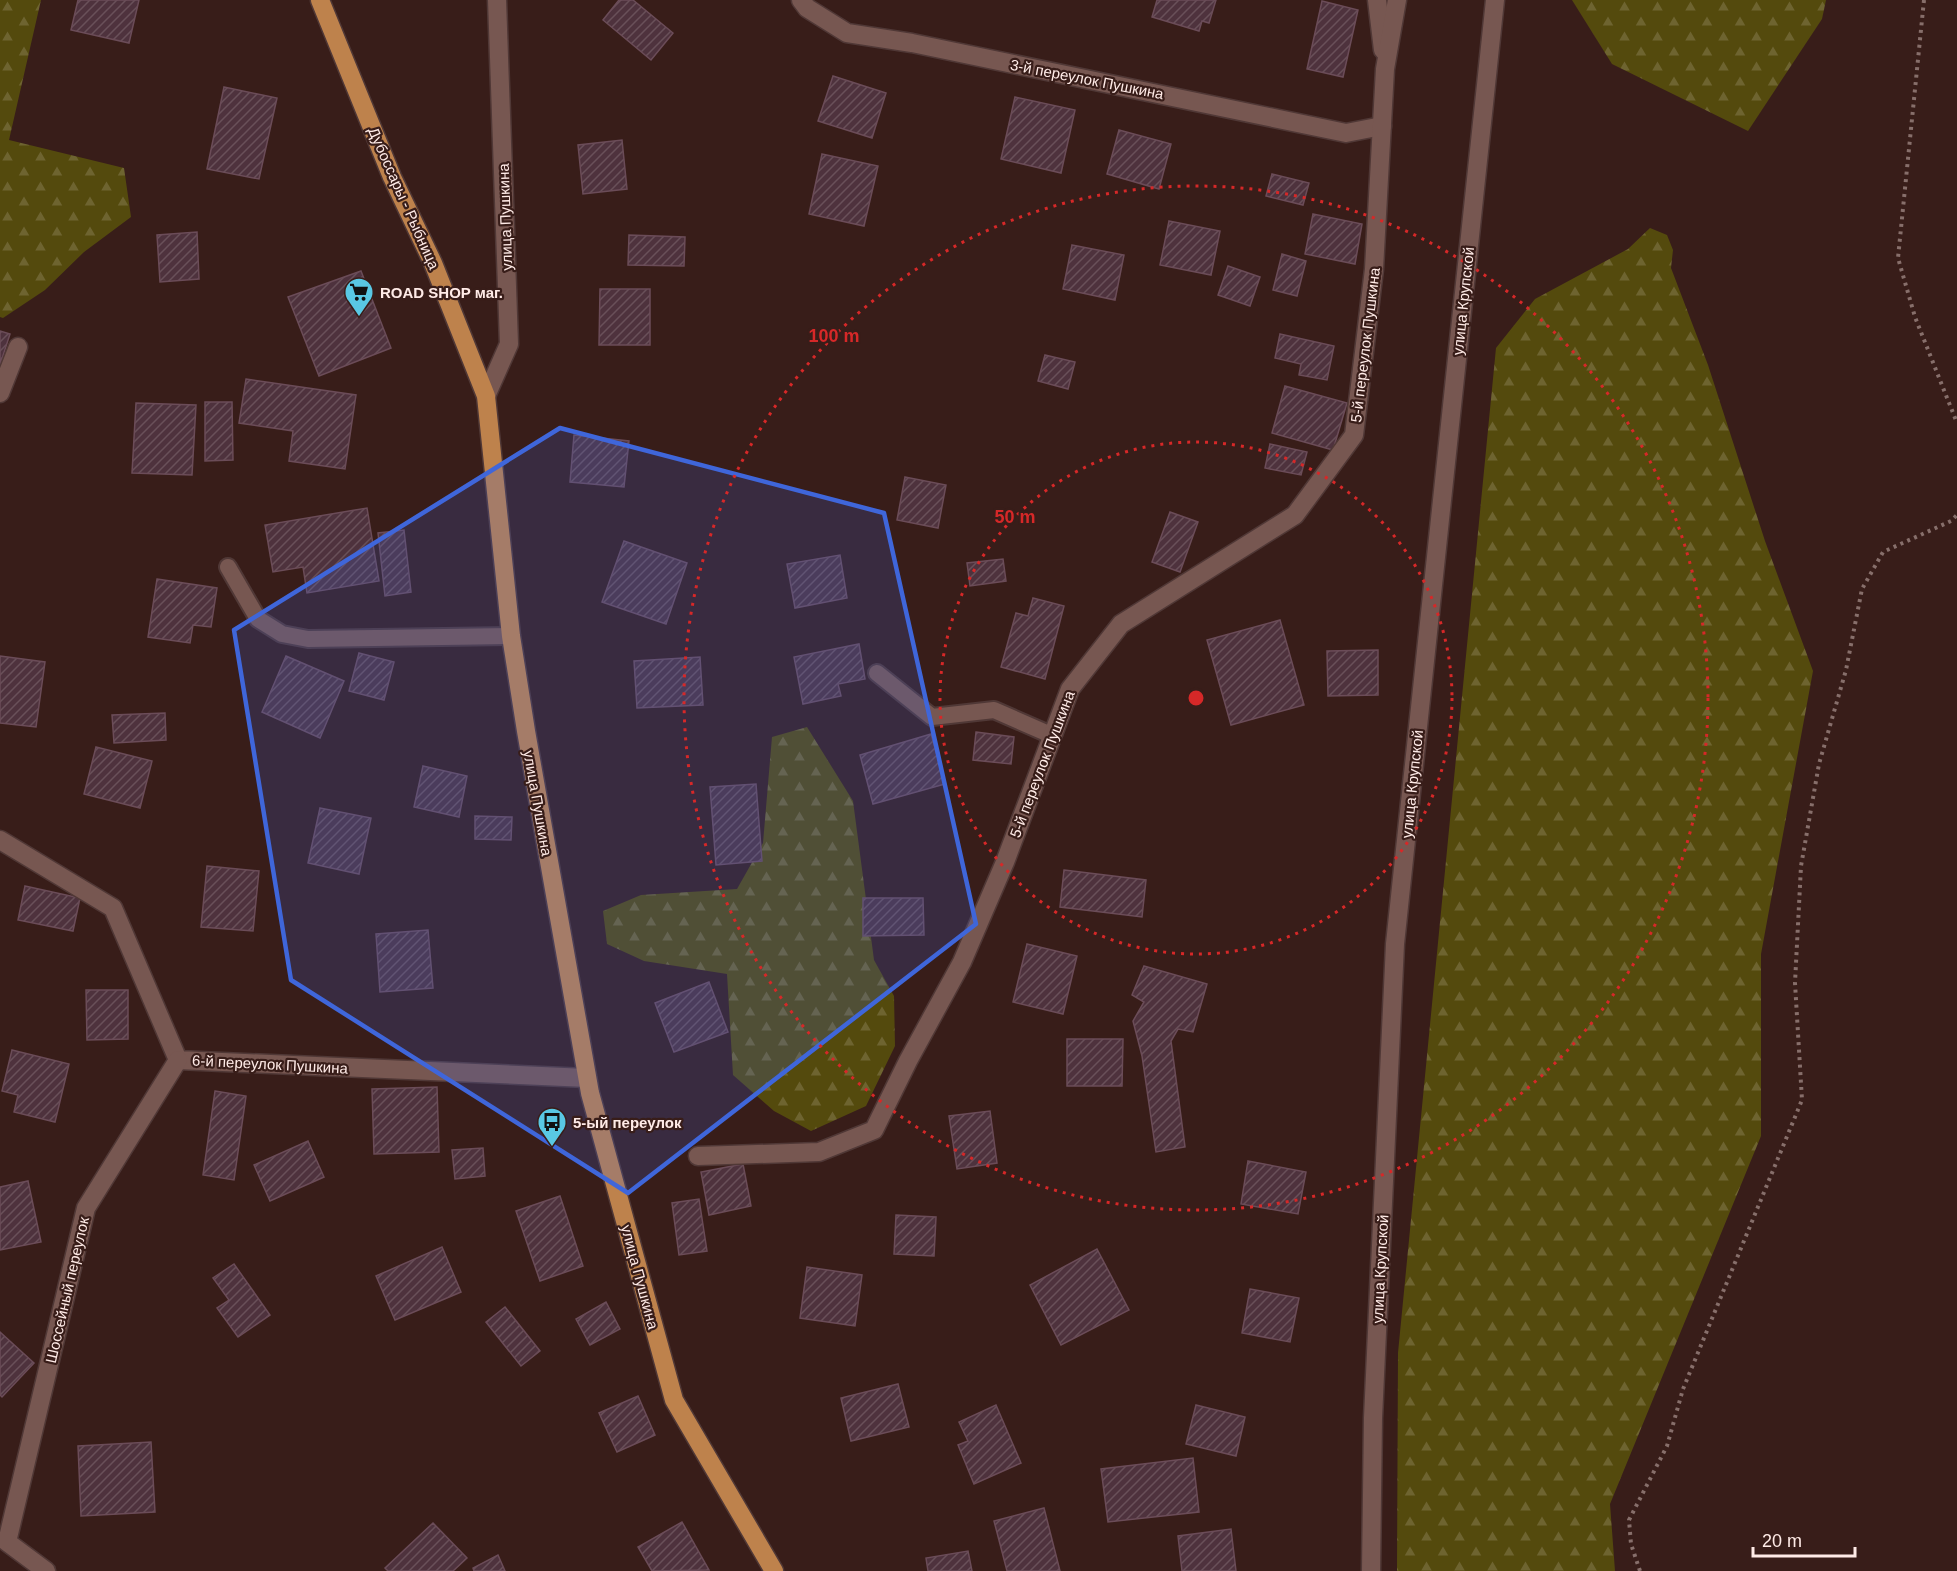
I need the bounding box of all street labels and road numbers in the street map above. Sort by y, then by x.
street label: 3-й переулок Пушкина [1009,56,1166,102]
street label: Дубоссары - Рыбница [365,124,443,272]
street label: улица Пушкина [495,162,515,271]
street label: улица Крупской [1449,246,1477,356]
street label: 5-й переулок Пушкина [1347,266,1383,423]
street label: 5-й переулок Пушкина [1006,688,1078,840]
street label: улица Крупской [1398,729,1426,839]
street label: улица Пушкина [520,749,556,858]
street label: 6-й переулок Пушкина [192,1051,349,1077]
street label: улица Крупской [1369,1214,1391,1324]
street label: Шоссейный переулок [42,1215,92,1365]
street label: улица Пушкина [618,1223,662,1332]

